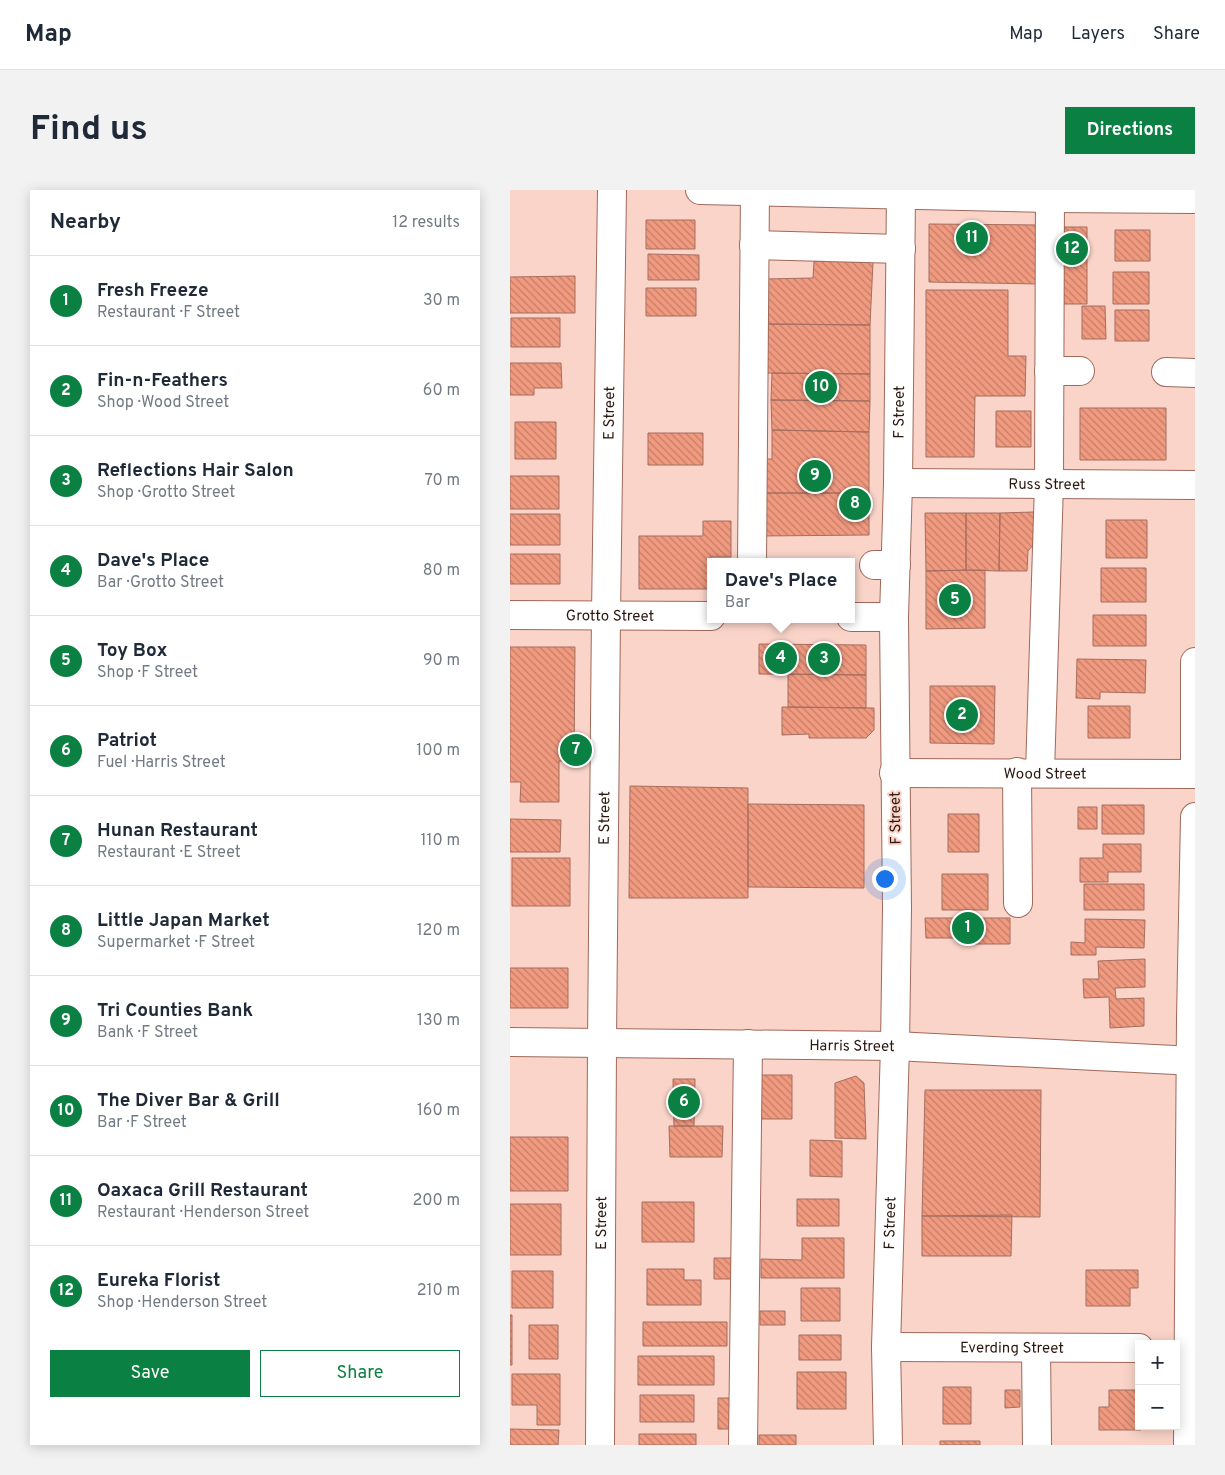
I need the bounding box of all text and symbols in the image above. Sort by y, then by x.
text: Map [25,20,72,50]
text: Map [1009,23,1043,46]
text: Layers [1071,23,1125,46]
text: Share [1153,23,1200,46]
button: Directions [1065,107,1195,154]
text: Find us [30,108,148,152]
text: Nearby [50,209,121,236]
text: 12 results [392,213,460,233]
pin: 11 [956,219,988,257]
pin: 12 [1056,230,1088,268]
text: Fresh Freeze [97,279,209,303]
text: 1 [63,291,69,311]
text: 30 m [423,291,460,311]
text: Restaurant · F Street [97,303,240,323]
pin: 10 [805,368,837,406]
text: Fin-n-Feathers [97,369,228,393]
text: 2 [61,381,71,401]
text: 60 m [423,381,460,401]
street label: F Street [890,385,910,439]
street label: E Street [600,386,620,440]
text: Shop · Wood Street [97,393,229,413]
pin: 9 [799,457,831,495]
text: Reflections Hair Salon [97,459,294,483]
text: 3 [61,471,71,491]
text: 70 m [425,471,460,491]
street label: Russ Street [1008,476,1086,495]
text: Shop · Grotto Street [97,483,235,503]
pin: 8 [839,485,871,523]
text: Dave's Place [97,549,209,573]
popup [707,558,855,623]
text: 4 [61,561,71,581]
text: 80 m [423,561,460,581]
text: Dave's Place [725,569,837,593]
text: Bar · Grotto Street [97,573,224,593]
pin: 5 [939,581,971,619]
text: Bar [725,593,750,613]
street label: Grotto Street [566,607,654,627]
text: Toy Box [97,639,167,663]
pin: 4 [765,639,797,677]
pin: 3 [808,640,840,678]
text: 5 [61,651,71,671]
text: 90 m [423,651,460,671]
text: Shop · F Street [97,663,198,683]
pin: 2 [946,696,978,734]
text: Patriot [97,729,157,753]
pin: 7 [560,731,592,769]
text: 6 [61,741,71,761]
text: 100 m [416,741,460,761]
text: Fuel · Harris Street [97,753,226,773]
street label: Wood Street [1004,765,1086,785]
street label: E Street [596,791,615,845]
street label: F Street [887,791,906,845]
text: Hunan Restaurant [97,819,258,843]
text: 7 [62,831,70,851]
text: 110 m [420,831,460,851]
text: Restaurant · E Street [97,843,241,863]
your location [872,866,898,892]
text: Little Japan Market [97,909,270,933]
pin: 1 [952,909,984,947]
text: 8 [61,921,71,941]
text: 120 m [417,921,460,941]
text: Supermarket · F Street [97,933,255,953]
text: Tri Counties Bank [97,999,253,1023]
text: 9 [61,1011,71,1031]
text: 130 m [417,1011,460,1031]
text: Bank · F Street [97,1023,198,1043]
street label: Harris Street [809,1037,895,1057]
pin: 6 [668,1083,700,1121]
text: The Diver Bar & Grill [97,1089,280,1113]
text: 10 [58,1101,74,1121]
text: 160 m [417,1101,460,1121]
text: Bar · F Street [97,1113,187,1133]
text: Oaxaca Grill Restaurant [97,1179,308,1203]
text: 11 [60,1191,72,1211]
text: 200 m [412,1191,460,1211]
street label: E Street [593,1196,612,1250]
street label: F Street [881,1196,901,1250]
text: Restaurant · Henderson Street [97,1203,309,1223]
text: Eureka Florist [97,1269,221,1293]
text: 12 [58,1281,74,1301]
text: 210 m [417,1281,460,1301]
text: Shop · Henderson Street [97,1293,267,1313]
street label: Everding Street [960,1339,1064,1359]
map controls [1135,1340,1180,1430]
button: + [1135,1340,1180,1385]
button: Save [50,1350,250,1397]
button: Share [260,1350,460,1397]
button: − [1135,1385,1180,1430]

